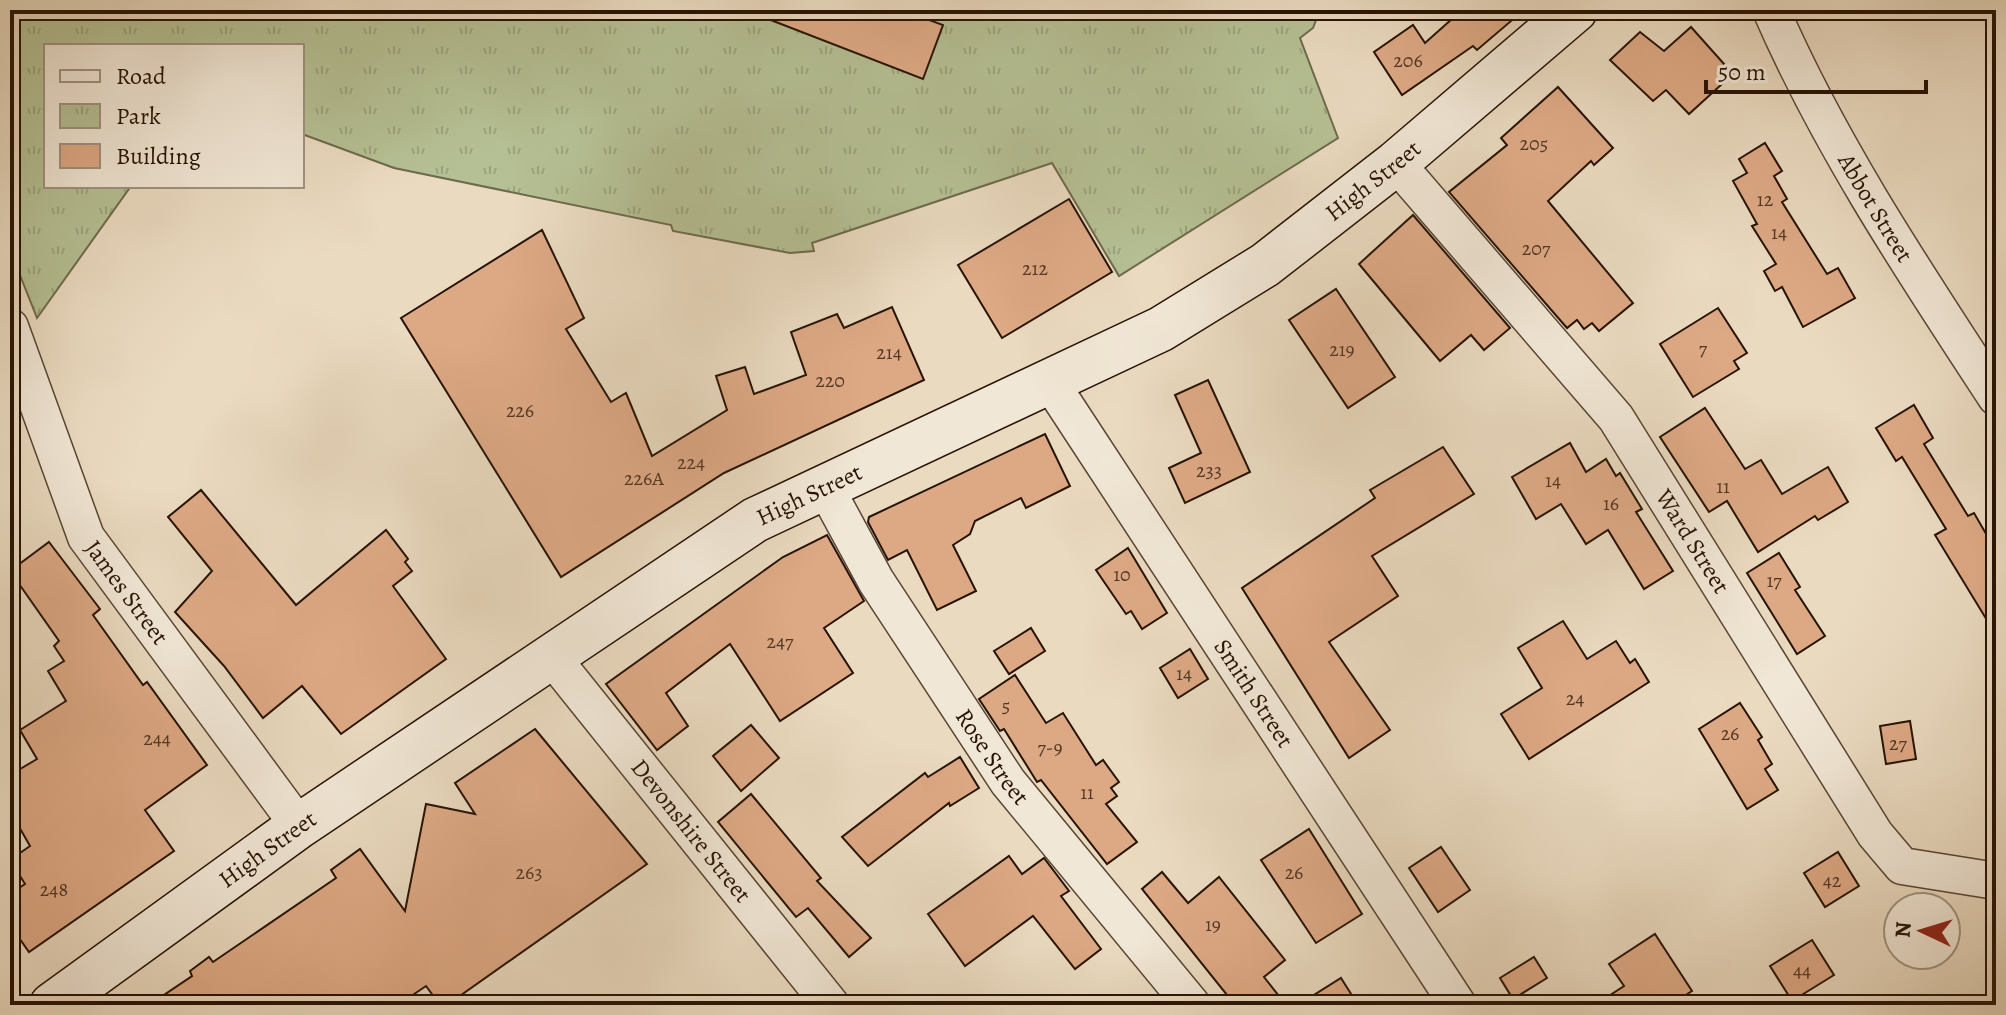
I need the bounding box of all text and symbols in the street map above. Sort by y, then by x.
legend [44,44,304,188]
scale bar [1706,44,1926,94]
house number: 206 [1393,47,1423,74]
text: 50 m [1718,56,1766,88]
text: Road [116,60,166,92]
text: Park [116,100,161,132]
house number: 205 [1520,130,1548,157]
street label: High Street [1319,133,1427,228]
text: Building [116,140,201,172]
street label: Abbot Street [1830,147,1921,268]
house number: 12 [1757,186,1774,213]
house number: 14 [1771,219,1787,246]
house number: 207 [1522,235,1551,262]
house number: 212 [1022,255,1048,282]
house number: 7 [1699,335,1708,362]
house number: 219 [1329,336,1355,363]
house number: 214 [876,339,902,366]
house number: 220 [815,367,845,394]
house number: 226 [506,397,534,424]
house number: 224 [677,449,705,476]
street label: High Street [751,456,867,533]
house number: 233 [1196,457,1222,484]
house number: 226A [624,465,664,492]
house number: 14 [1545,467,1561,494]
house number: 11 [1716,473,1730,500]
street label: Ward Street [1648,482,1737,600]
house number: 16 [1603,490,1619,517]
street label: James Street [78,533,176,651]
house number: 10 [1113,561,1131,588]
house number: 17 [1766,567,1782,594]
house number: 247 [767,628,794,655]
street label: Smith Street [1207,633,1301,754]
house number: 14 [1176,660,1192,687]
house number: 24 [1566,685,1584,712]
house number: 5 [1002,692,1010,719]
street label: Rose Street [948,702,1037,812]
house number: 26 [1721,720,1739,747]
house number: 244 [143,725,171,752]
house number: 27 [1889,730,1908,757]
house number: 7-9 [1037,734,1063,761]
street label: Devonshire Street [624,752,759,909]
house number: 11 [1080,779,1094,806]
street label: High Street [212,803,323,895]
house number: 263 [515,859,543,886]
house number: 26 [1285,859,1303,886]
house number: 42 [1823,867,1842,894]
house number: 248 [40,876,68,903]
north arrow [1882,891,1962,971]
house number: 19 [1205,911,1221,938]
text: N [1888,921,1919,939]
house number: 44 [1793,957,1811,984]

